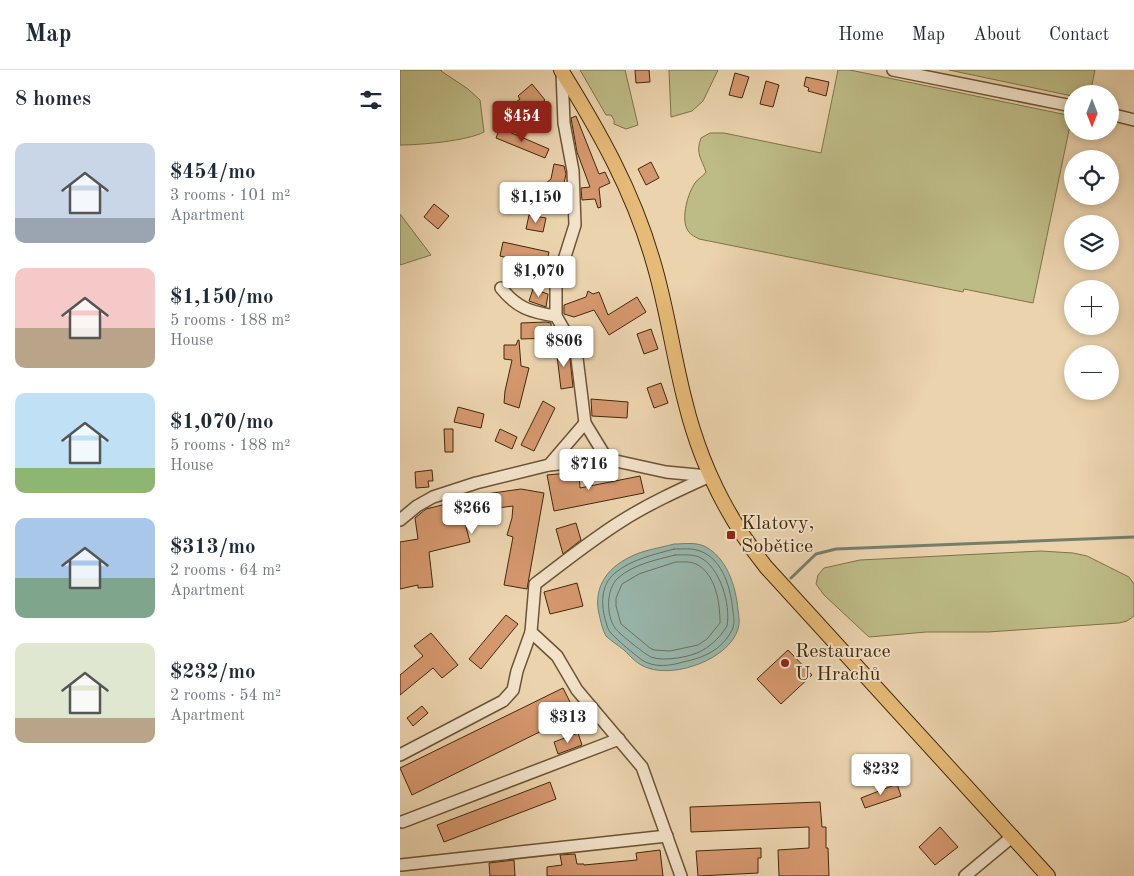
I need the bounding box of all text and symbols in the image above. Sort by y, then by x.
text: Map [25,23,72,47]
text: Home [838,26,884,44]
text: Map [912,26,945,44]
text: About [973,26,1021,44]
text: Contact [1049,26,1109,44]
north arrow [1064,85,1119,140]
map controls [1064,85,1119,400]
icon: filters [357,86,385,114]
text: 8 homes [15,89,91,110]
pin: $454 [492,100,552,143]
text: $454 [503,109,541,125]
button: locate [1064,150,1119,205]
text: $454/mo [170,162,256,183]
icon: home [55,163,115,223]
pin: $1,150 [495,182,577,224]
text: 3 rooms · 101 m² [170,188,290,204]
text: $1,150 [511,190,561,206]
text: Apartment [170,208,245,224]
button: layers [1064,215,1119,270]
pin: $1,070 [498,256,580,298]
text: $1,070 [514,264,564,280]
button: + [1064,280,1119,335]
text: $1,150/mo [170,287,274,308]
icon: home [55,288,115,348]
text: 5 rooms · 188 m² [170,313,290,329]
pin: $806 [534,326,594,368]
text: House [170,333,213,349]
text: $806 [545,334,583,350]
button: − [1064,345,1119,400]
text: $1,070/mo [170,412,274,433]
icon: home [55,413,115,473]
text: 5 rooms · 188 m² [170,438,290,454]
pin: $716 [559,448,619,491]
text: $716 [570,457,608,473]
text: House [170,458,213,474]
pin: $266 [442,492,502,535]
text: $266 [453,501,491,517]
place label: Klatovy, Sobětice [741,514,814,557]
marker: Klatovy, Sobětice [725,529,737,541]
text: $313/mo [170,537,256,558]
icon: home [55,538,115,598]
text: 2 rooms · 64 m² [170,563,281,579]
text: Apartment [170,583,245,599]
place label: Restaurace U Hrachů [795,642,891,685]
marker: Restaurace U Hrachů [779,657,791,669]
text: $232/mo [170,662,256,683]
icon: home [55,663,115,723]
text: 2 rooms · 54 m² [170,688,281,704]
pin: $313 [538,702,598,744]
text: Apartment [170,708,245,724]
text: $313 [549,710,587,726]
pin: $232 [851,754,911,796]
text: $232 [862,762,900,778]

